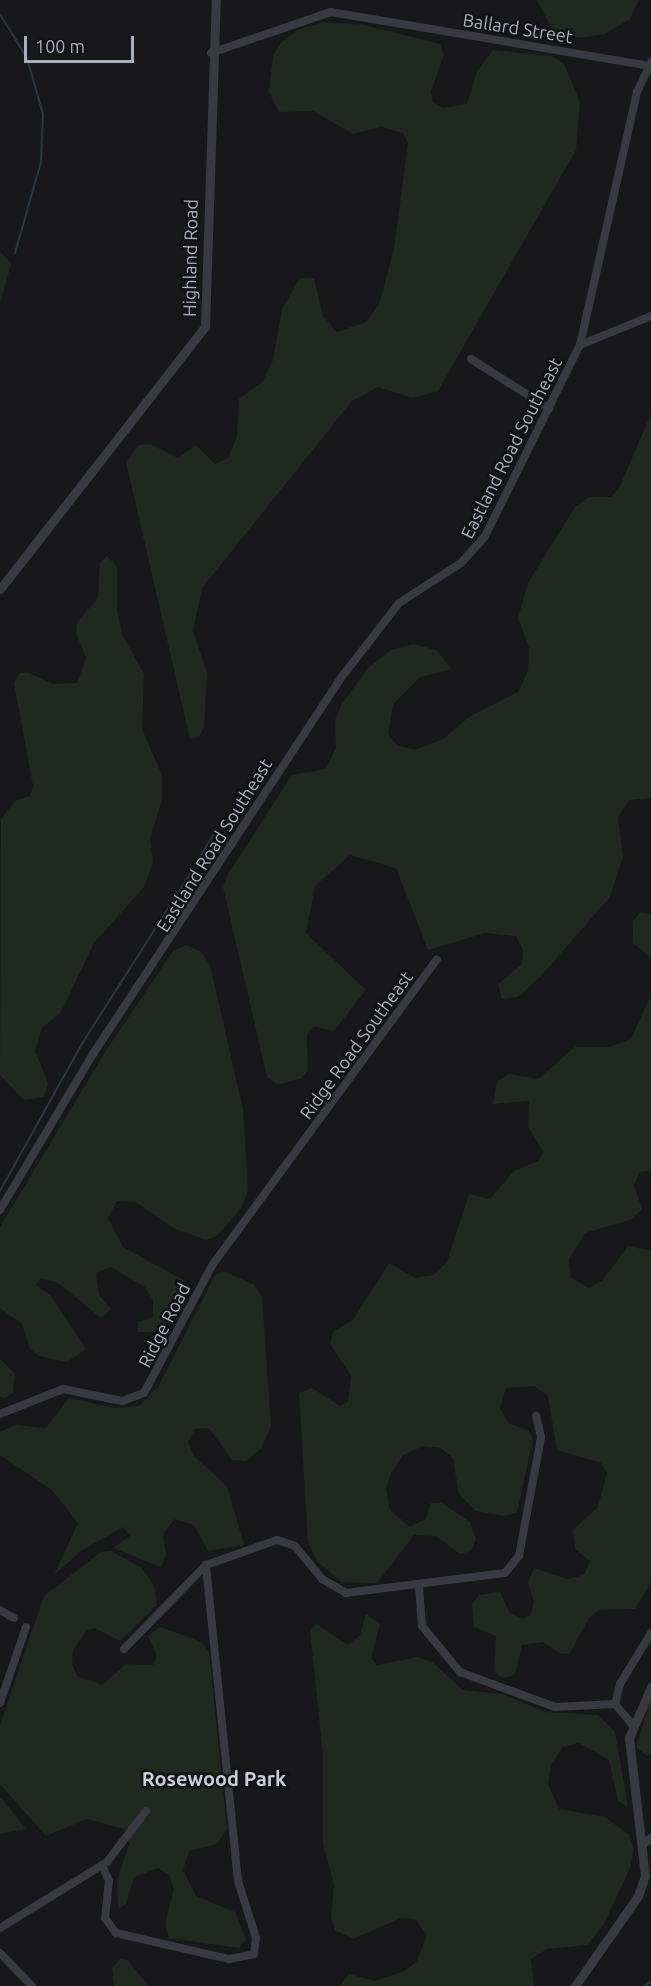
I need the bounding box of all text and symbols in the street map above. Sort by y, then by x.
street label: Ballard Street [461,9,575,47]
scale bar [27,24,136,62]
text: 100 m [35,36,85,56]
street label: Highland Road [178,199,202,317]
street label: Eastland Road Southeast [456,354,566,542]
street label: Eastland Road Southeast [152,754,276,936]
street label: Ridge Road Southeast [295,967,417,1123]
street label: Ridge Road [133,1279,195,1371]
district label: Rosewood Park [142,1766,286,1790]

